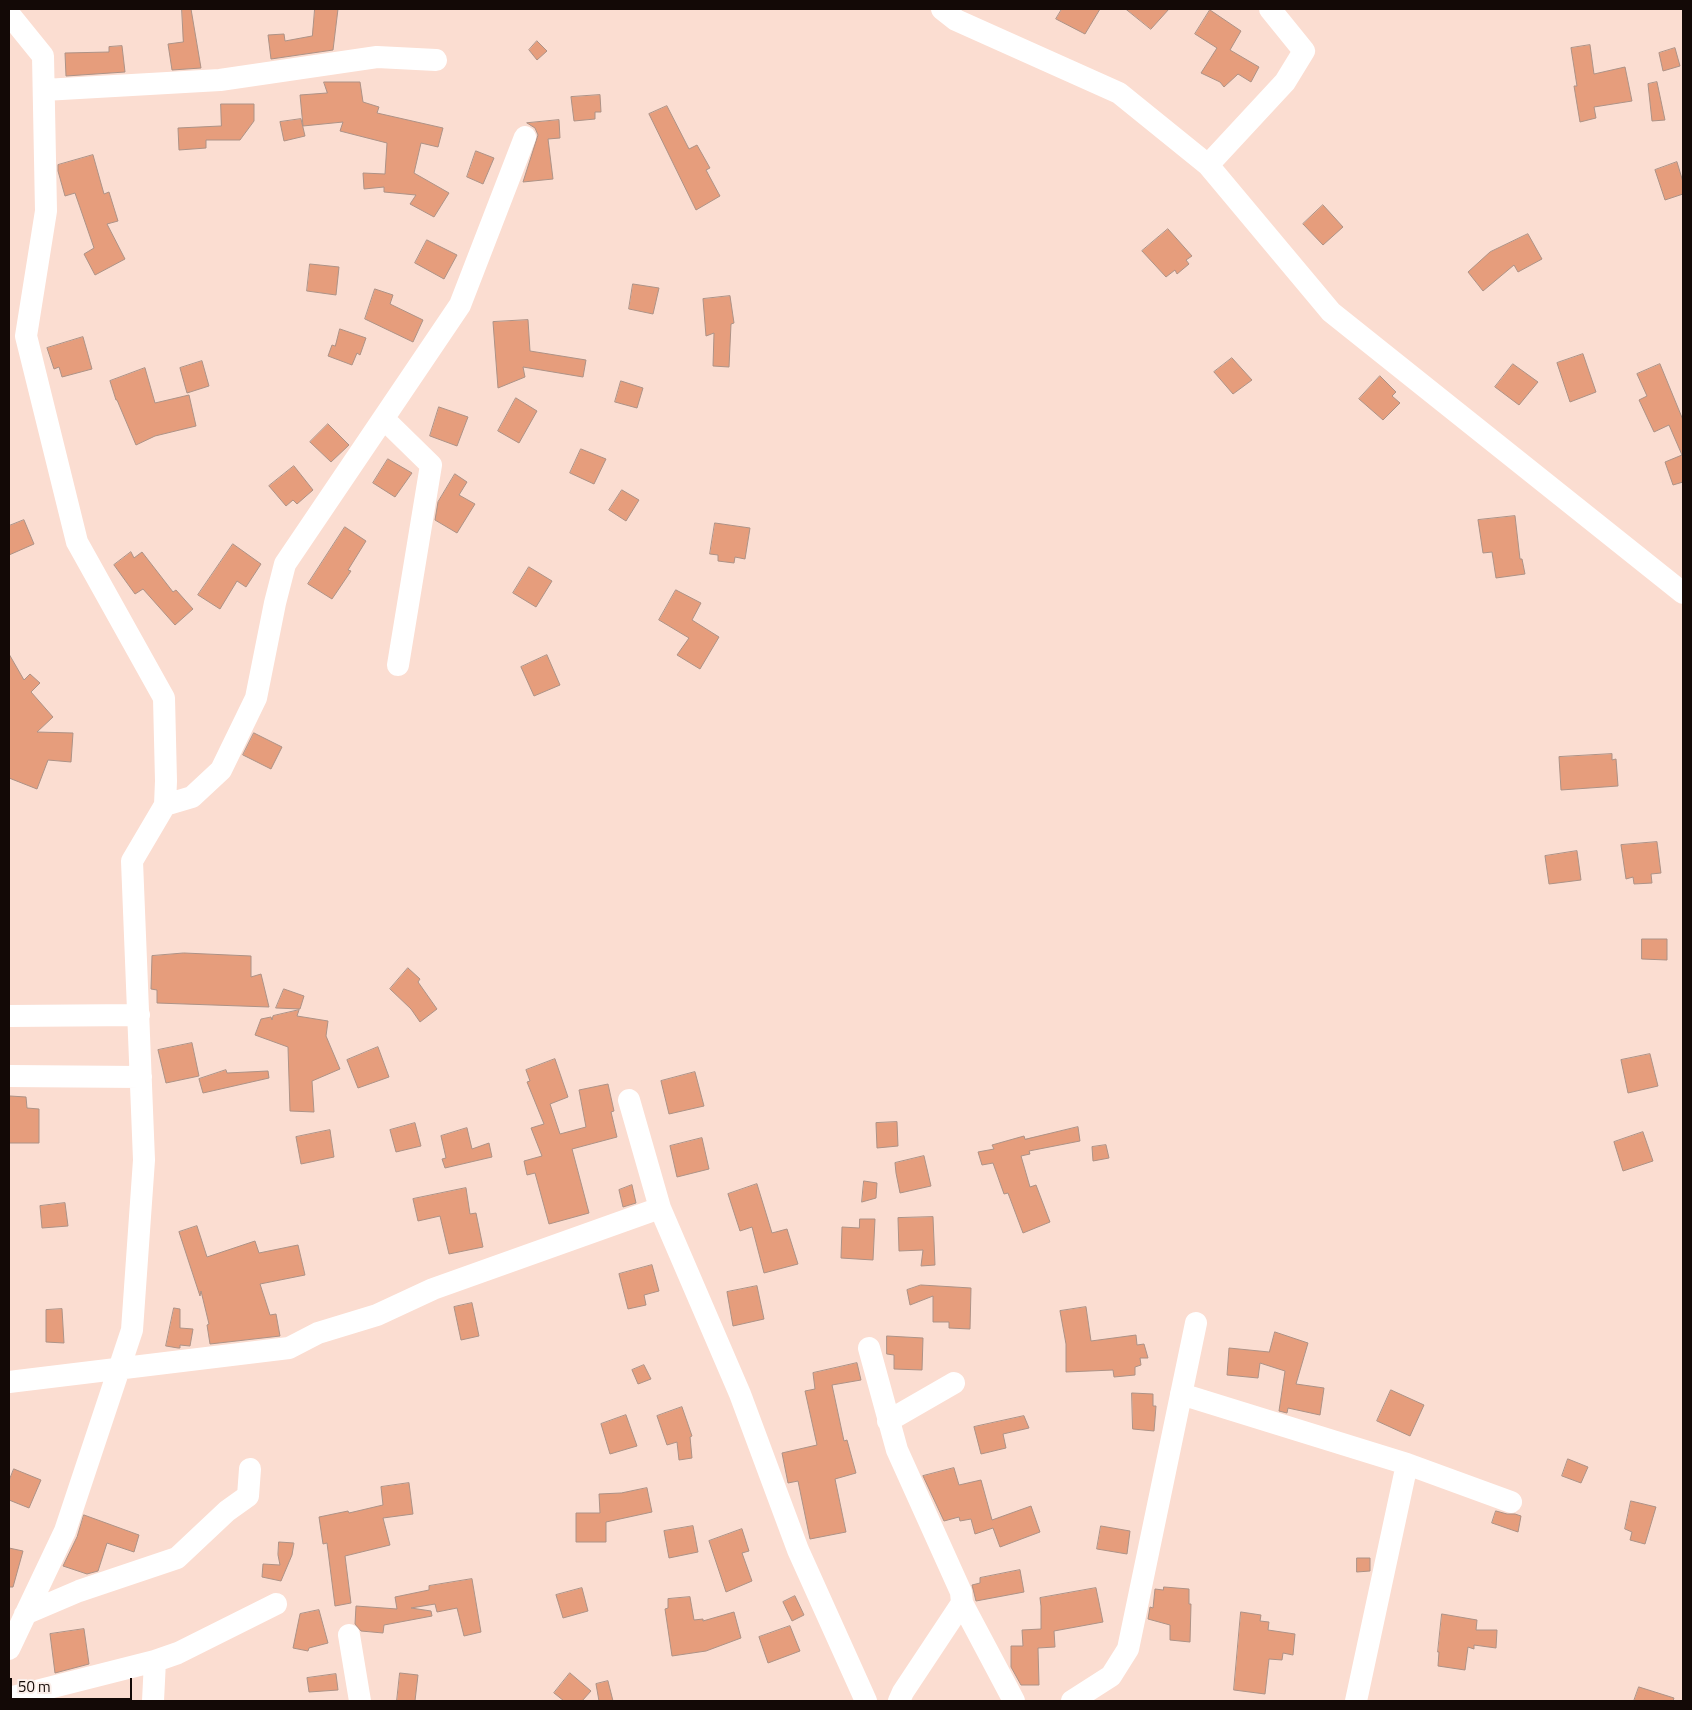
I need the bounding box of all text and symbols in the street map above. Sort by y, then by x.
scale bar [12,1668,135,1700]
text: 50 m [18,1675,51,1698]

